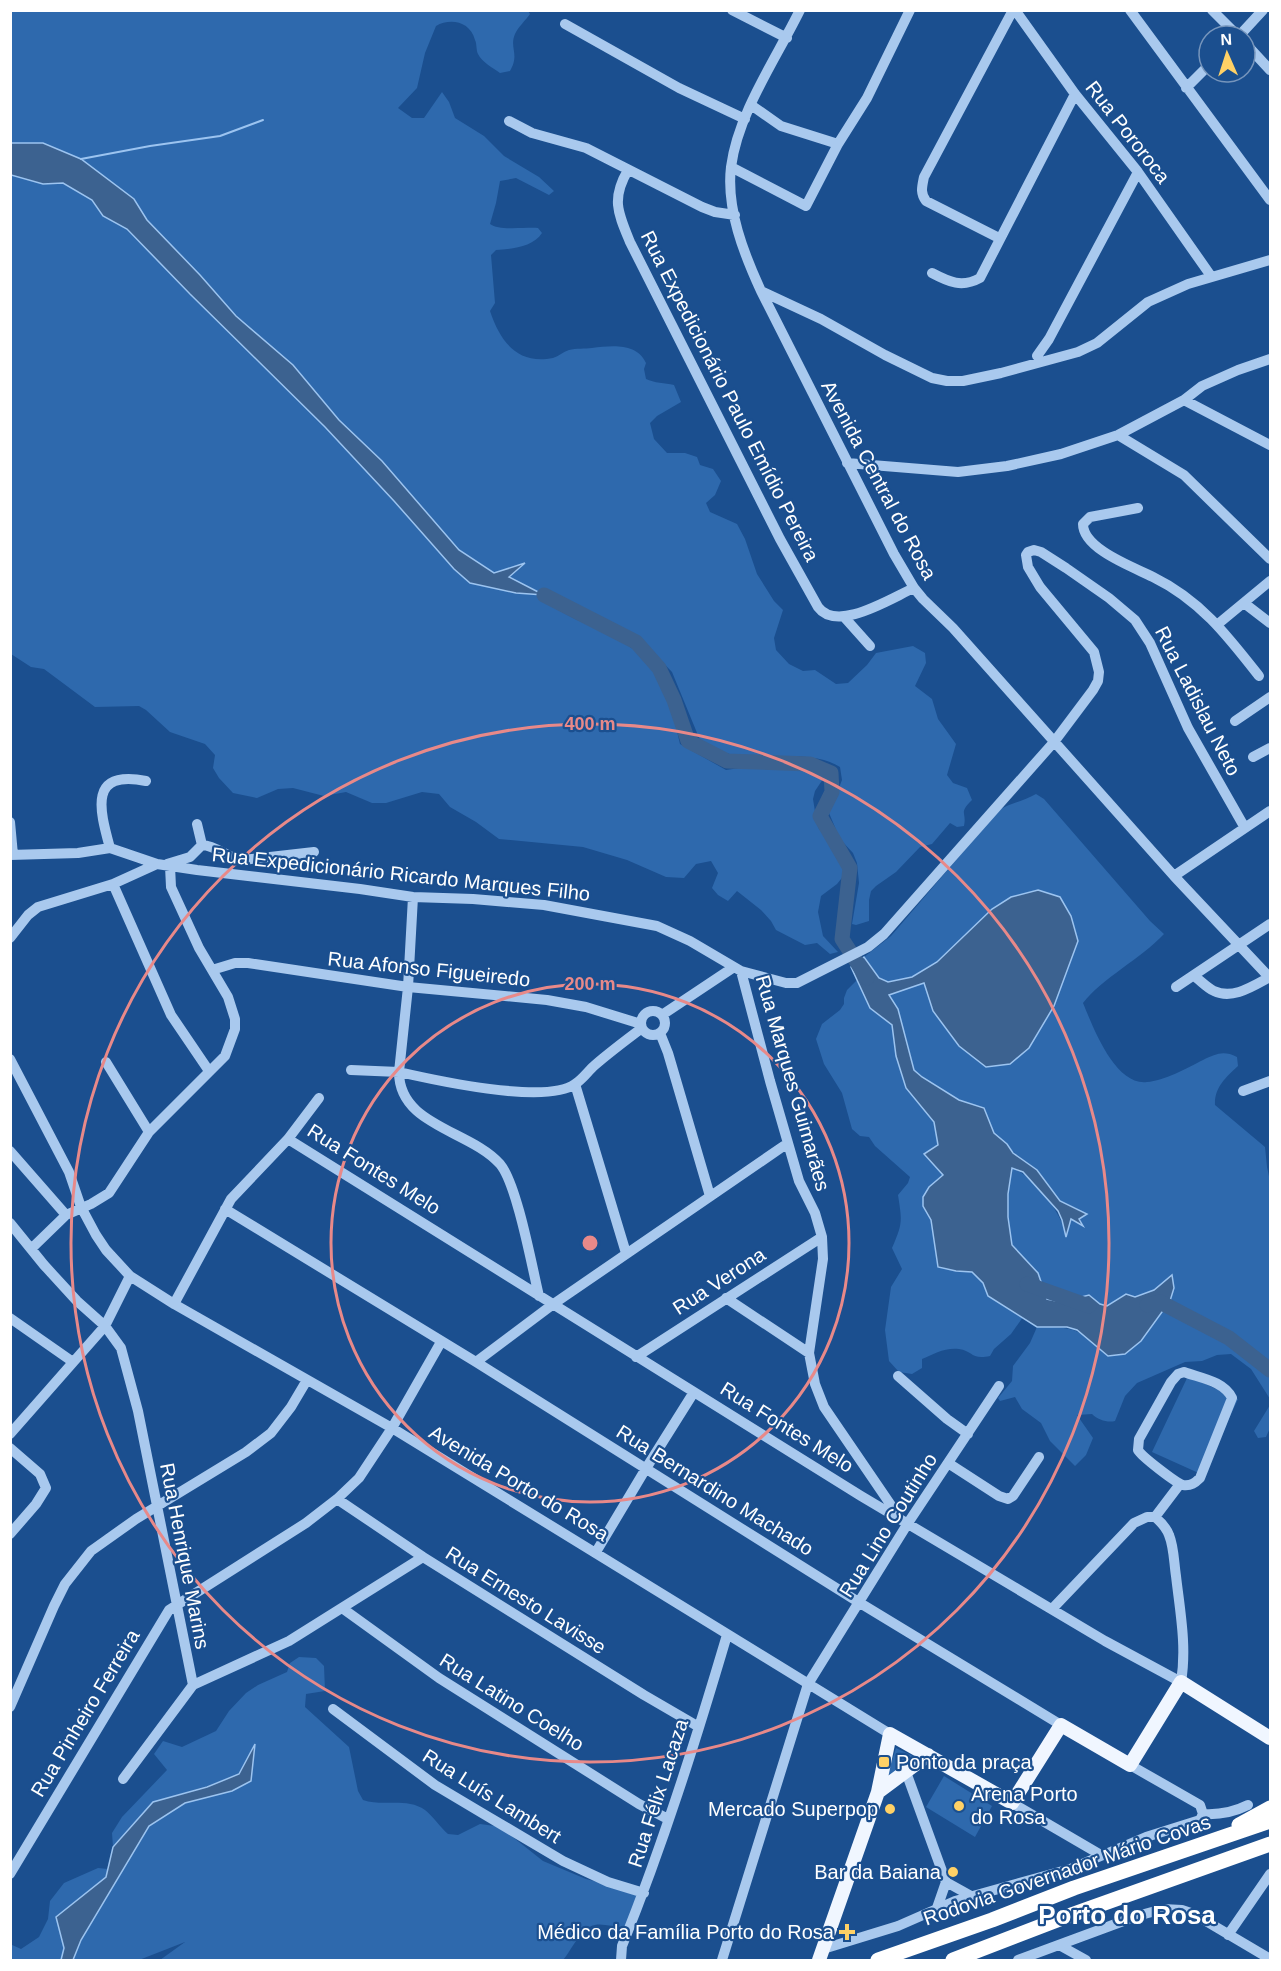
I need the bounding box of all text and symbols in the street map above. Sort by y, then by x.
north arrow [1197,24,1257,84]
text: N [1220,31,1232,48]
street label: Rua Pororoca [1081,77,1175,188]
street label: Rua Expedicionário Paulo Emídio Pereira [637,227,824,566]
street label: Avenida Central do Rosa [817,377,941,584]
street label: Rua Ladislau Neto [1151,623,1245,779]
text: 400 m [564,714,616,734]
street label: Rua Expedicionário Ricardo Marques Filho [211,843,591,905]
street label: Rua Afonso Figueiredo [327,947,531,991]
street label: Rua Marques Guimarães [752,973,834,1193]
text: 200 m [564,974,616,994]
street label: Rua Fontes Melo [304,1119,444,1219]
centre of rings [580,1233,600,1253]
street label: Rua Verona [669,1243,770,1319]
street label: Rua Fontes Melo [717,1377,857,1477]
street label: Rua Bernardino Machado [613,1420,817,1560]
street label: Avenida Porto do Rosa [425,1421,613,1546]
street label: Rua Lino Coutinho [835,1449,941,1601]
street label: Rua Henrique Marins [156,1461,214,1651]
street label: Rua Ernesto Lavisse [442,1542,610,1658]
street label: Rua Pinheiro Ferreira [26,1625,144,1801]
street label: Rua Latino Coelho [436,1649,588,1755]
street label: Rua Félix Lacaza [624,1715,693,1870]
street label: Rua Luís Lambert [419,1745,566,1848]
place label: Ponto da praça [896,1751,1033,1773]
marker: Ponto da praça [877,1755,891,1769]
place label: Arena Porto do Rosa [971,1783,1078,1828]
place label: Mercado Superpop [708,1798,878,1820]
marker: Arena Porto do Rosa [952,1799,966,1813]
marker: Mercado Superpop [883,1802,897,1816]
street label: Rodovia Governador Mário Covas [920,1810,1214,1930]
place label: Bar da Baiana [814,1861,942,1883]
marker: Bar da Baiana [946,1865,960,1879]
district label: Porto do Rosa [1038,1900,1216,1930]
place label: Médico da Família Porto do Rosa [537,1921,835,1943]
marker: Médico da Família Porto do Rosa [838,1923,856,1941]

